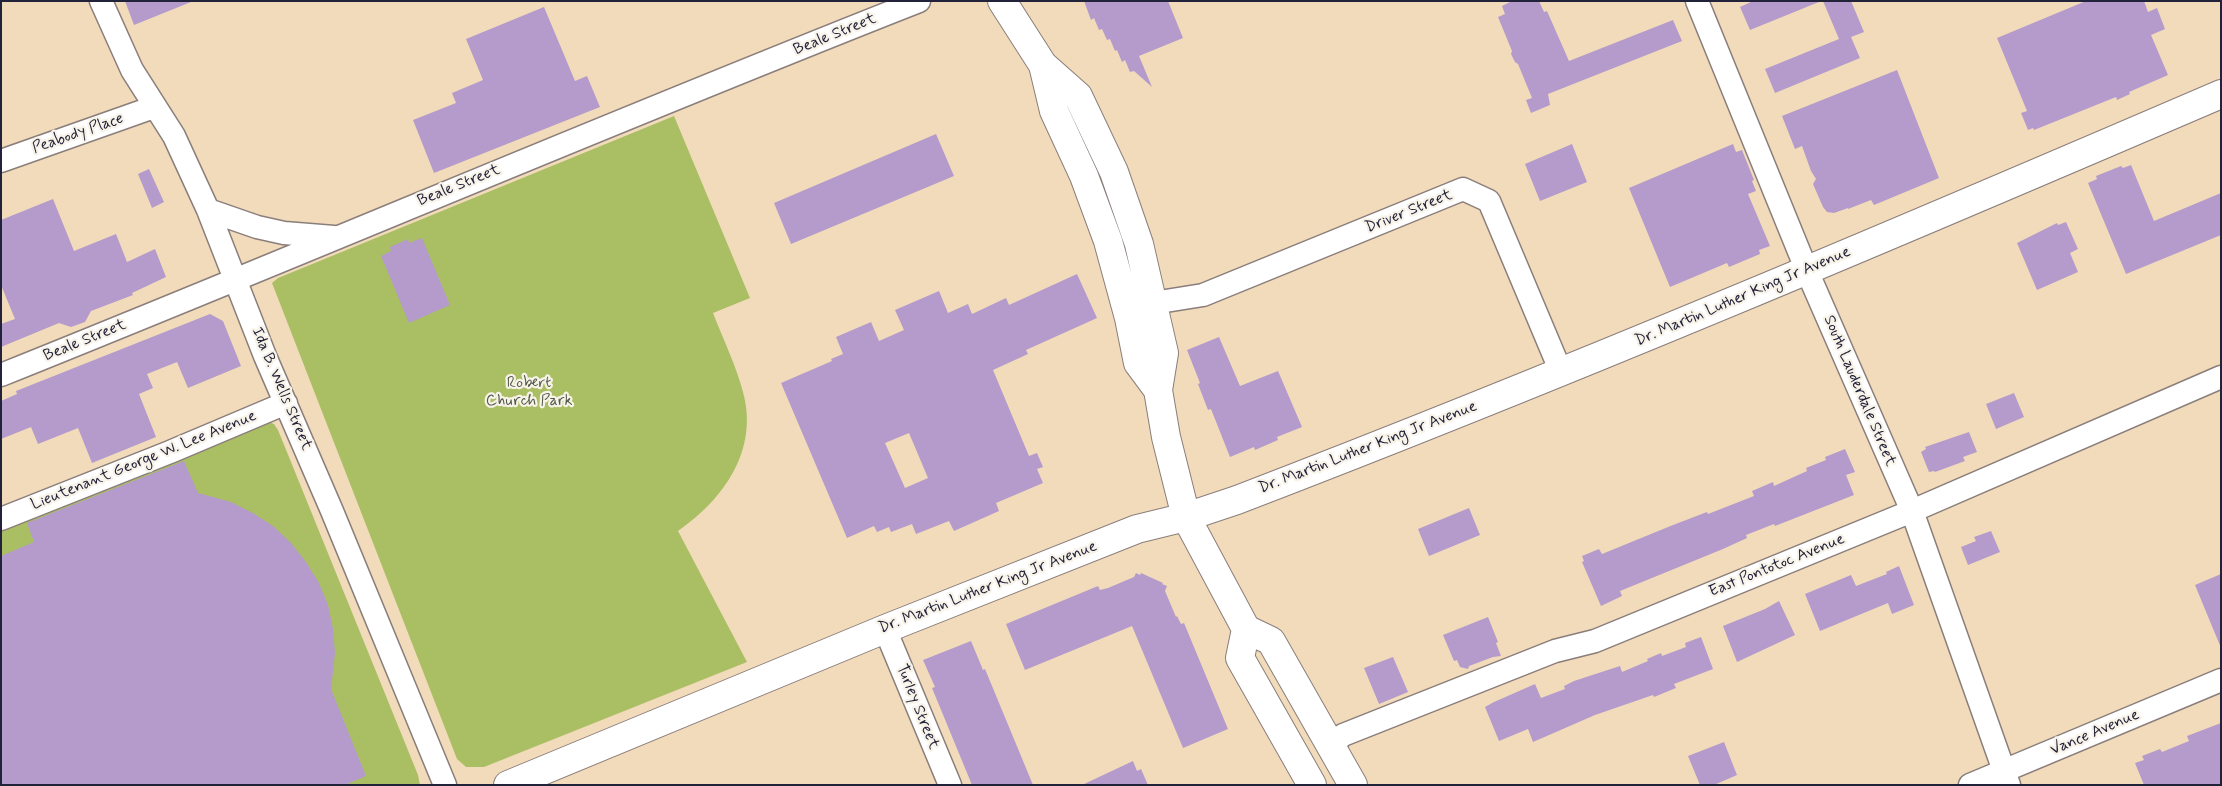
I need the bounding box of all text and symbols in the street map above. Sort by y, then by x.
street label: Beale Street [791,10,879,60]
street label: Peabody Place [30,109,126,159]
street label: Beale Street [415,161,503,211]
street label: Driver Street [1363,186,1455,238]
street label: Dr. Martin Luther King Jr Avenue [1632,243,1854,351]
street label: South Lauderdale Street [1818,313,1900,469]
street label: Beale Street [41,316,129,366]
street label: Ida B. Wells Street [246,325,316,453]
park label: Robert Church Park [486,374,572,412]
street label: Dr. Martin Luther King Jr Avenue [1256,397,1480,499]
street label: Lieutenant George W. Lee Avenue [29,407,259,515]
street label: East Pontotoc Avenue [1706,530,1848,602]
street label: Dr. Martin Luther King Jr Avenue [876,537,1100,639]
street label: Turley Street [891,662,943,752]
street label: Vance Avenue [2048,706,2142,760]

